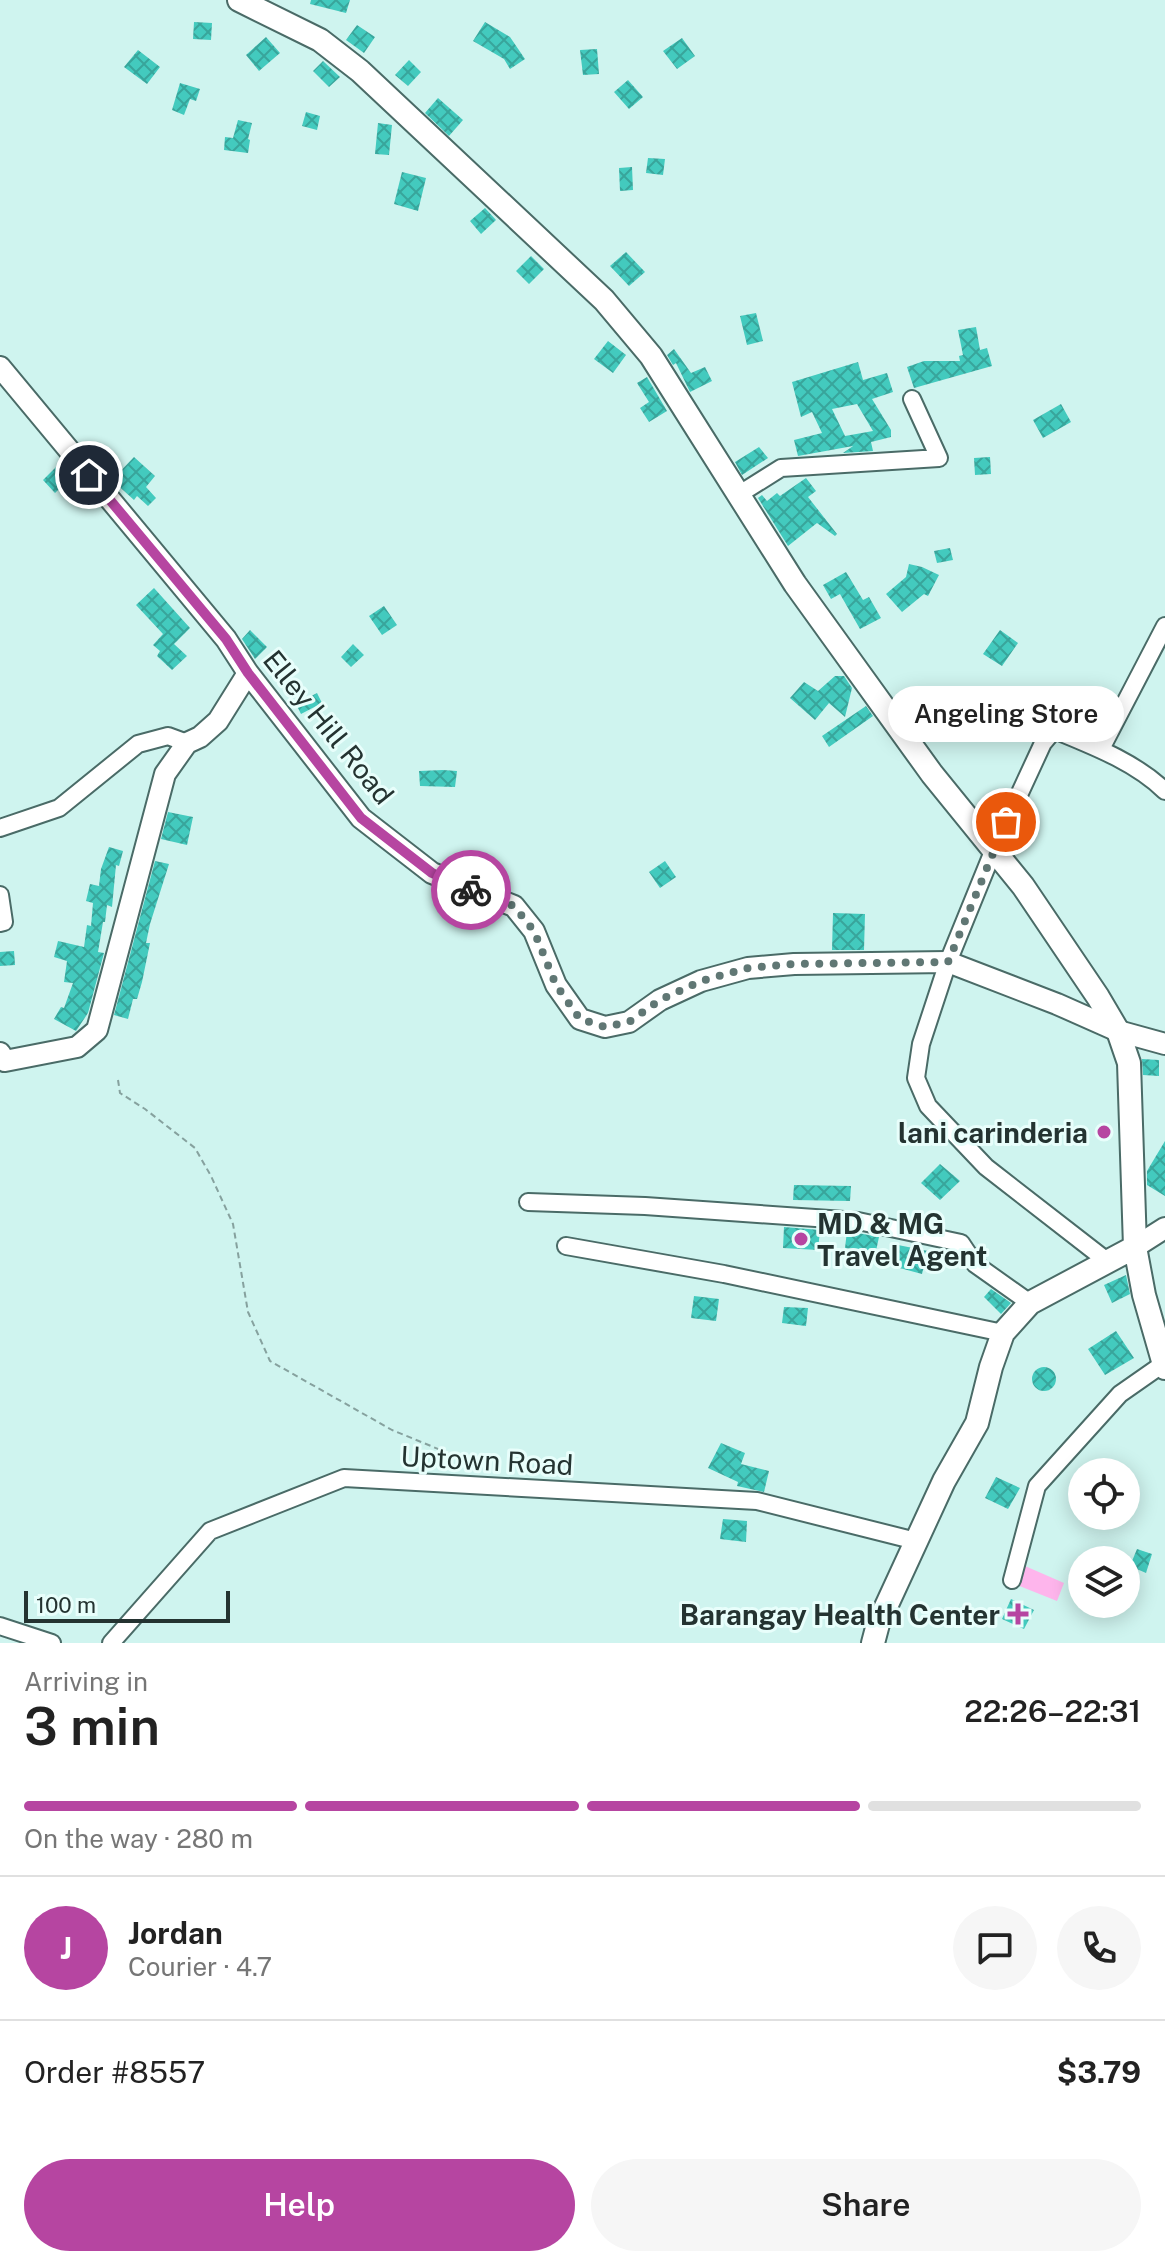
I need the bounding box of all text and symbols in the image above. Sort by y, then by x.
pin [55,441,123,509]
icon: home [67,453,111,497]
street label: Elley Hill Road [257,643,401,811]
callout: Angeling Store [888,686,1124,742]
text: Angeling Store [914,698,1098,729]
pin [972,788,1040,856]
icon: bag [984,800,1028,844]
courier [431,850,511,930]
icon: bike [449,868,493,912]
place label: lani carinderia [898,1116,1088,1149]
marker: lani carinderia [1095,1123,1113,1141]
place label: MD & MG Travel Agent [817,1207,987,1272]
marker: MD & MG Travel Agent [792,1230,810,1248]
street label: Uptown Road [400,1439,574,1481]
map controls [1068,1458,1140,1618]
button: locate [1068,1458,1140,1530]
button: layers [1068,1546,1140,1618]
scale bar [24,1587,230,1623]
text: 100 m [36,1592,96,1618]
place label: Barangay Health Center [680,1598,1000,1631]
marker: Barangay Health Center [1007,1603,1029,1625]
text: Arriving in [24,1666,148,1697]
text: 22:26–22:31 [964,1693,1141,1729]
text: 3 min [24,1696,160,1757]
text: On the way · 280 m [24,1823,253,1854]
button: chat [953,1906,1037,1990]
button: phone [1057,1906,1141,1990]
text: Jordan [128,1915,223,1951]
text: J [60,1930,72,1966]
text: Courier · 4.7 [128,1951,272,1982]
text: Order #8557 [24,2054,205,2090]
text: $3.79 [1057,2054,1141,2090]
button: Help [24,2159,575,2251]
button: Share [591,2159,1141,2251]

